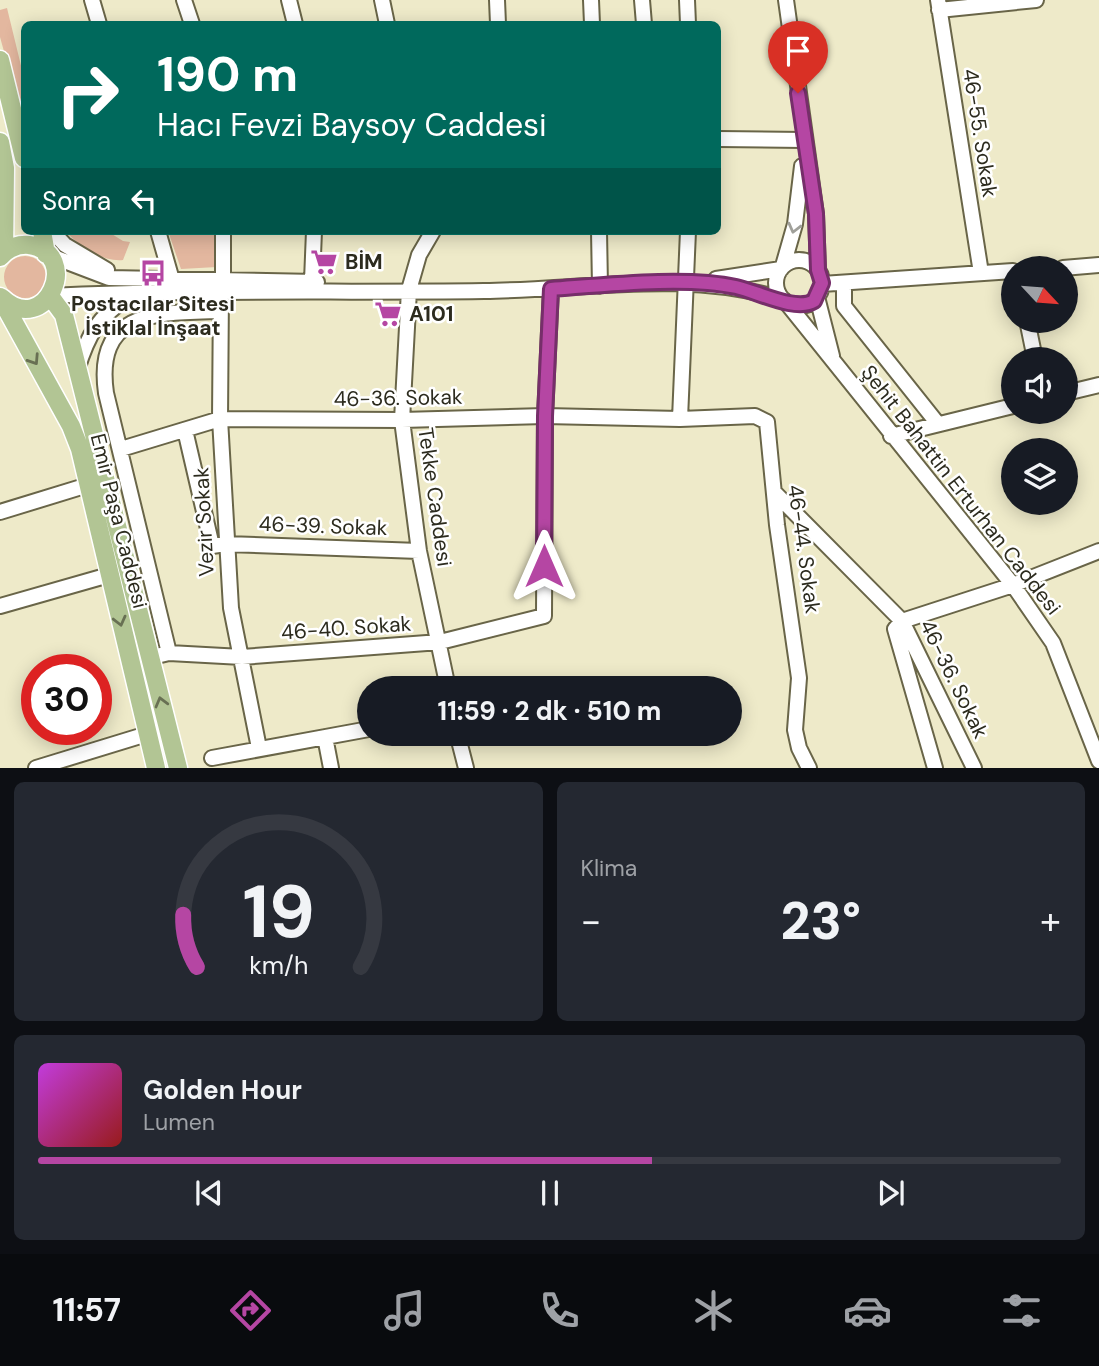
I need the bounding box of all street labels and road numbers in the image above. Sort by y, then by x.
street label: 46-55. Sokak [956,67,1004,200]
street label: Şehit Bahattin Erturhan Caddesi [855,359,1067,621]
street label: 46-36. Sokak [333,383,463,413]
street label: Tekke Caddesi [411,426,459,568]
street label: Emir Paşa Caddesi [84,431,154,611]
street label: Vezir Sokak [187,466,221,577]
street label: 46-44. Sokak [781,483,827,616]
street label: 46-39. Sokak [258,510,388,542]
street label: 46-40. Sokak [280,609,412,647]
street label: 46-36. Sokak [913,615,995,743]

